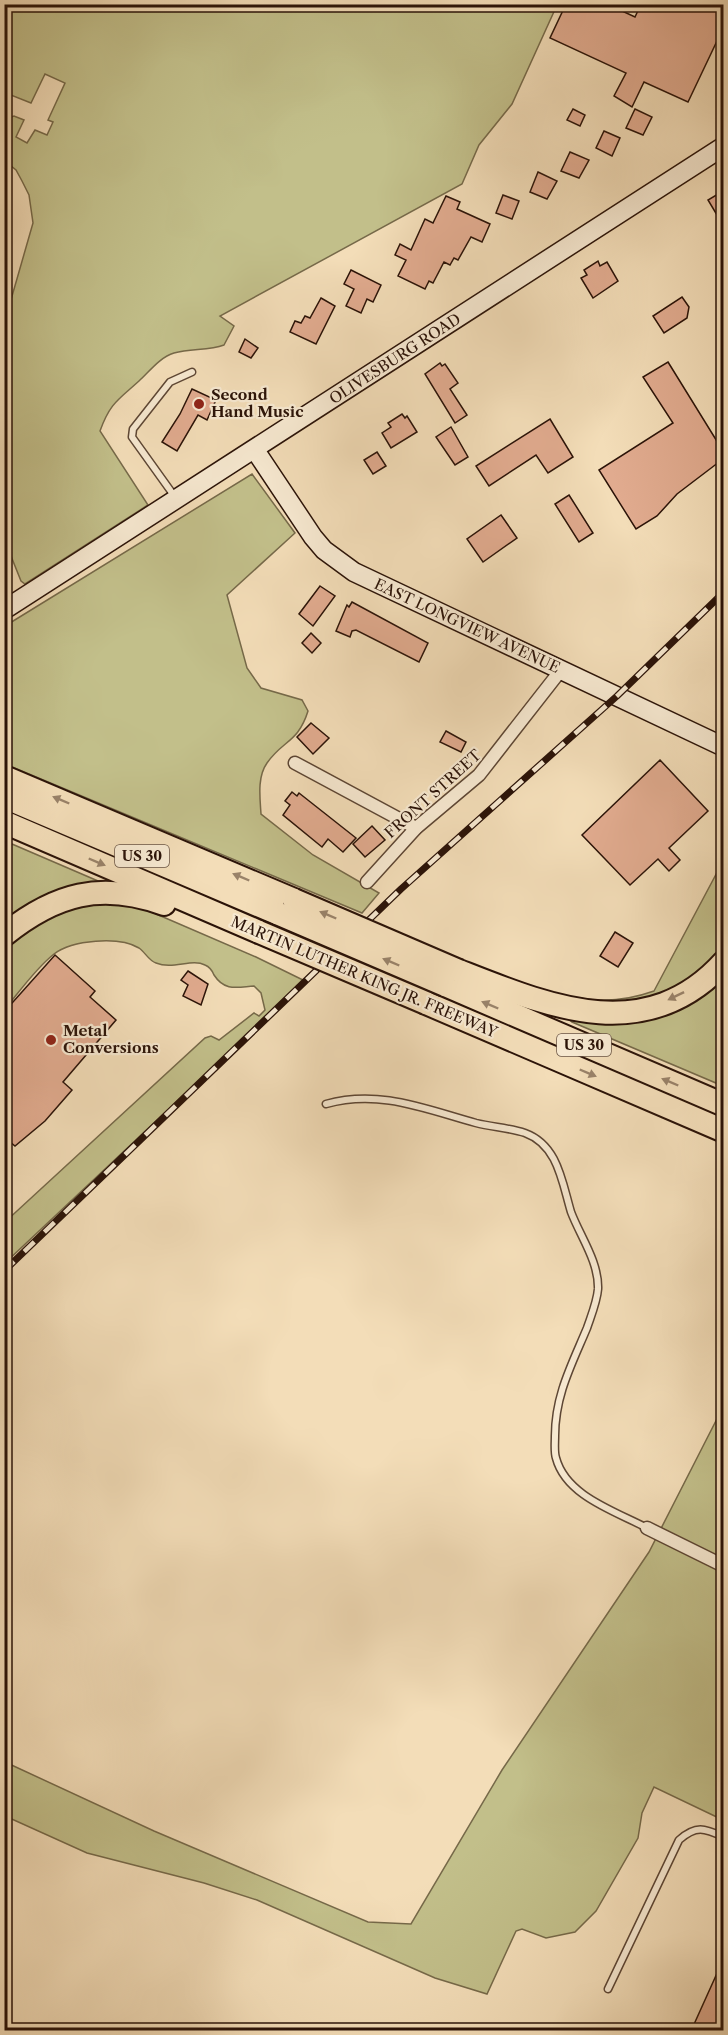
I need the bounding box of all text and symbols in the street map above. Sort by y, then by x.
street label: OLIVESBURG ROAD [325,309,464,408]
place label: Second Hand Music [211,385,303,421]
marker: Second Hand Music [192,397,206,411]
street label: EAST LONGVIEW AVENUE [371,574,563,677]
street label: FRONT STREET [381,745,485,842]
one-way arrow [52,795,70,805]
road number: US 30 [115,845,169,867]
one-way arrow [88,857,106,867]
one-way arrow [231,872,249,882]
one-way arrow [319,910,337,920]
street label: MARTIN LUTHER KING JR. FREEWAY [228,912,501,1042]
one-way arrow [382,957,400,966]
one-way arrow [668,991,685,1000]
one-way arrow [481,1000,499,1010]
place label: Metal Conversions [63,1021,159,1057]
marker: Metal Conversions [44,1033,58,1047]
road number: US 30 [557,1034,611,1056]
one-way arrow [579,1068,597,1078]
one-way arrow [661,1077,678,1086]

